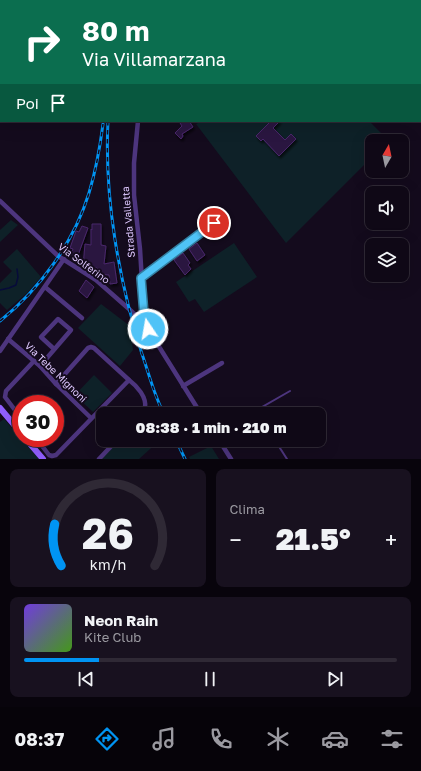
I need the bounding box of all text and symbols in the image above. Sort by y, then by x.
text: 80 m [82,14,150,47]
icon: right [16,16,68,68]
text: Via Villamarzana [82,48,226,70]
icon: arrive [47,92,69,114]
text: Poi [16,94,39,112]
north arrow [365,134,409,178]
map controls [365,134,409,282]
street label: Strada Valletta [119,186,137,258]
button: sound [365,186,409,230]
pin [197,206,231,240]
icon: arrive [203,212,225,234]
button: layers [365,238,409,282]
street label: Via Solferino [56,240,112,286]
position arrow [127,308,169,350]
street label: Via Tebe Mignoni [23,339,89,405]
speed limit sign: 30 [12,395,64,447]
text: 08:38 · 1 min · 210 m [136,418,286,436]
text: Clima [230,501,265,517]
text: 26 [82,508,134,558]
text: 21.5° [276,521,351,557]
text: − [230,526,242,553]
text: + [385,526,397,553]
text: km/h [90,556,126,573]
text: Neon Rain [84,611,158,629]
text: Kite Club [84,629,141,645]
icon: previous [75,668,97,690]
icon: pause [199,668,221,690]
icon: next [324,668,346,690]
icon: directions [93,725,121,753]
icon: music [150,725,178,753]
icon: phone [207,725,235,753]
icon: climate [264,725,292,753]
icon: car [321,725,349,753]
icon: filters [378,725,406,753]
text: 08:37 [15,728,64,750]

